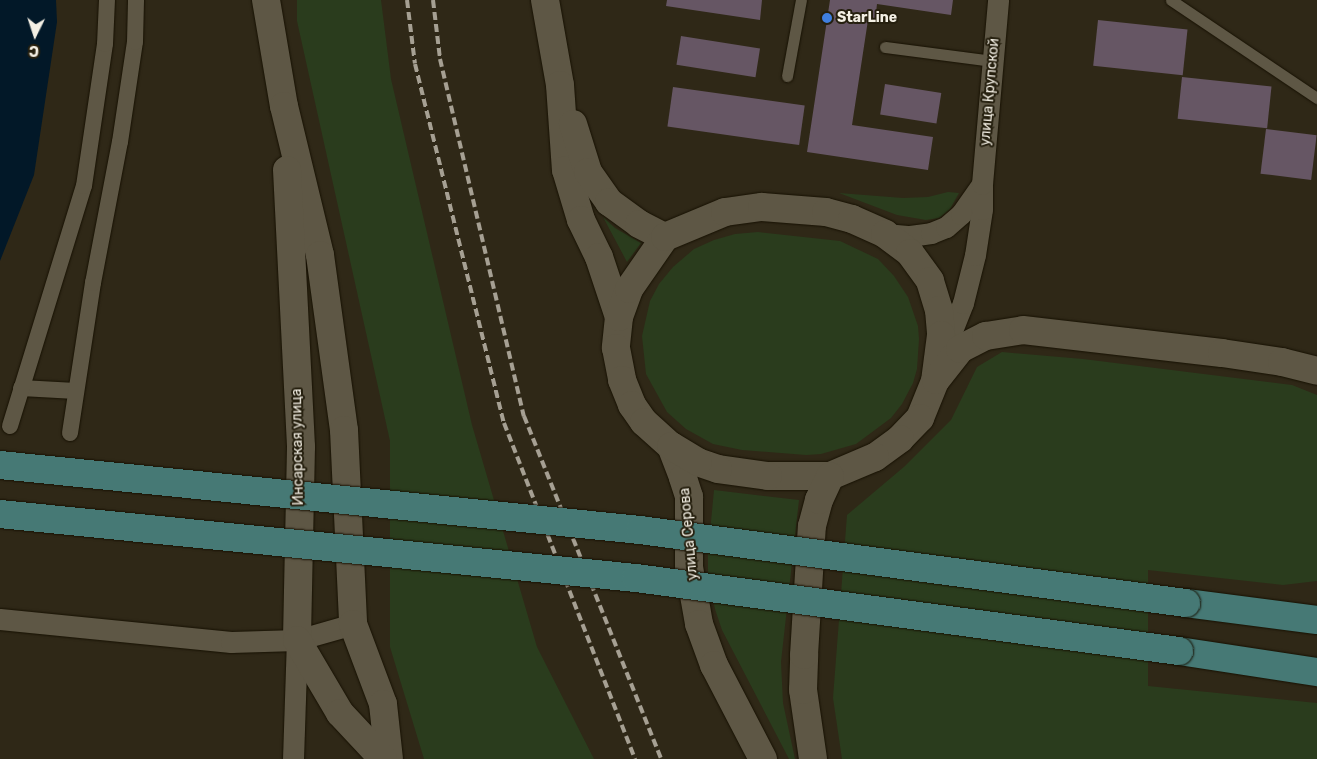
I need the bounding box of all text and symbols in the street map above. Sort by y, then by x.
north arrow [10,10,60,60]
place label: StarLine [837,10,897,26]
marker: StarLine [821,12,833,24]
street label: улица Крупской [977,37,1003,147]
text: С [28,42,39,59]
street label: Инсарская улица [289,388,307,506]
street label: улица Серова [677,487,701,581]

